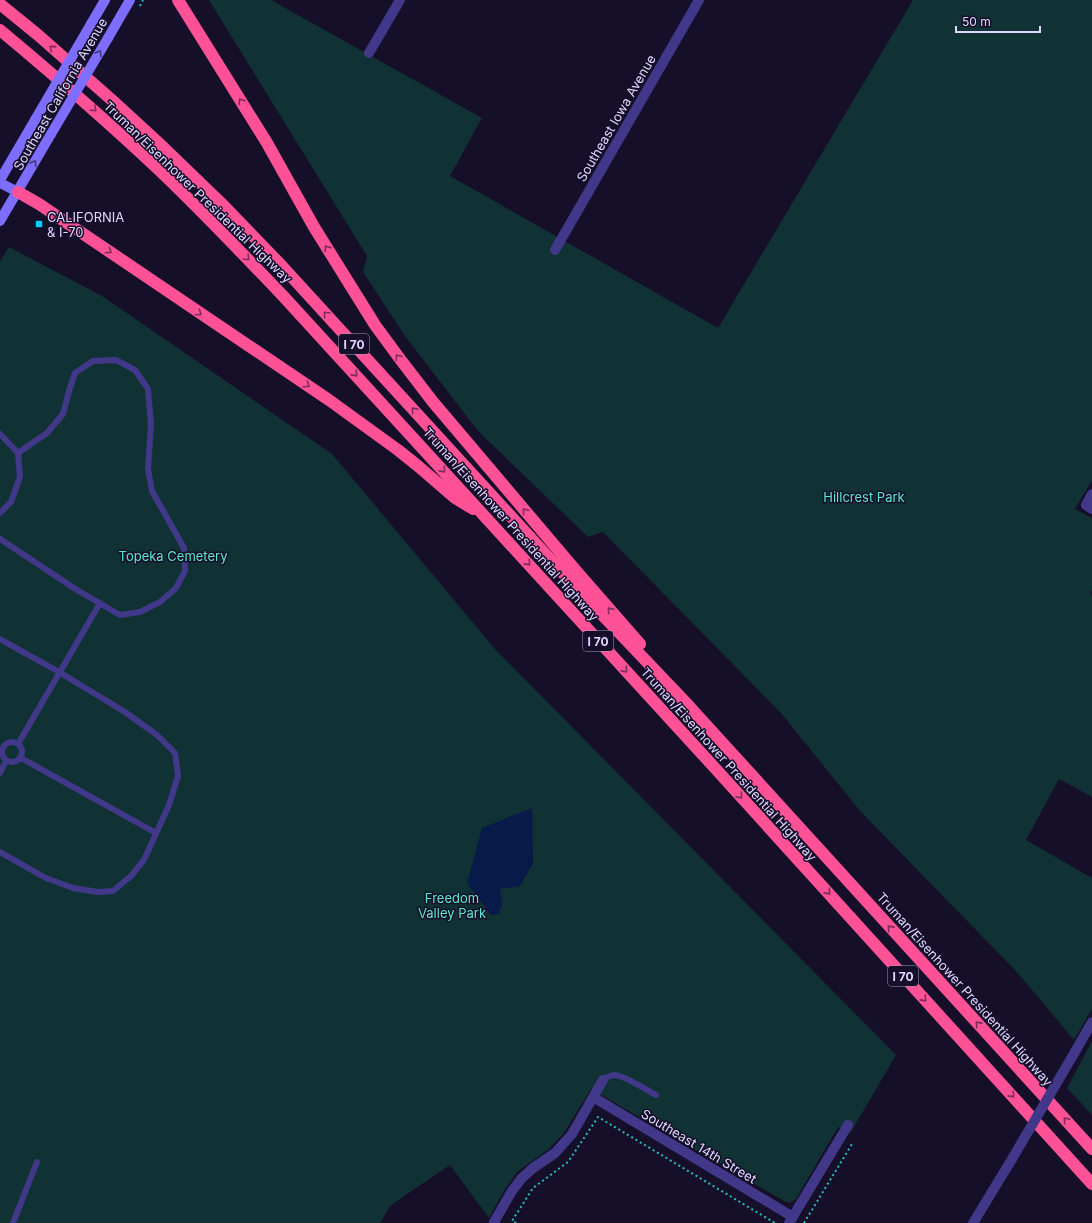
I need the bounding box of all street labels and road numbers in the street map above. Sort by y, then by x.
street label: Southeast California Avenue [10,15,110,173]
street label: Southeast Iowa Avenue [573,52,659,184]
street label: Truman/Eisenhower Presidential Highway [101,98,295,286]
road number: I 70 [339,334,369,354]
street label: Truman/Eisenhower Presidential Highway [420,424,602,624]
road number: I 70 [583,631,613,651]
street label: Truman/Eisenhower Presidential Highway [638,664,820,864]
street label: Truman/Eisenhower Presidential Highway [874,889,1056,1089]
road number: I 70 [888,966,918,986]
street label: Southeast 14th Street [639,1105,759,1187]

